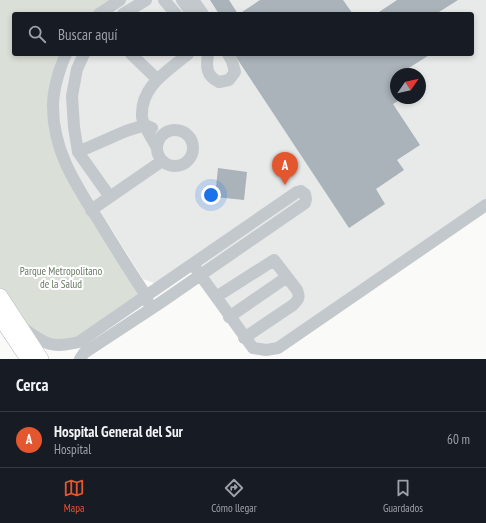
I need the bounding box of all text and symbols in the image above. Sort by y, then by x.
search box [12,12,474,56]
icon: search [26,23,48,45]
text: Buscar aquí [58,25,118,44]
north arrow [390,68,426,104]
pin: A [272,152,298,185]
your location [201,185,221,205]
park label: Parque Metropolitano de la Salud [20,264,102,291]
text: Cerca [16,374,49,396]
text: Hospital General del Sur [54,422,183,441]
text: A [26,431,32,448]
text: 60 m [447,431,470,448]
text: Hospital [54,441,91,458]
tab: Mapa [63,477,85,515]
tab: Cómo llegar [211,477,257,515]
tab: Guardados [383,477,423,515]

